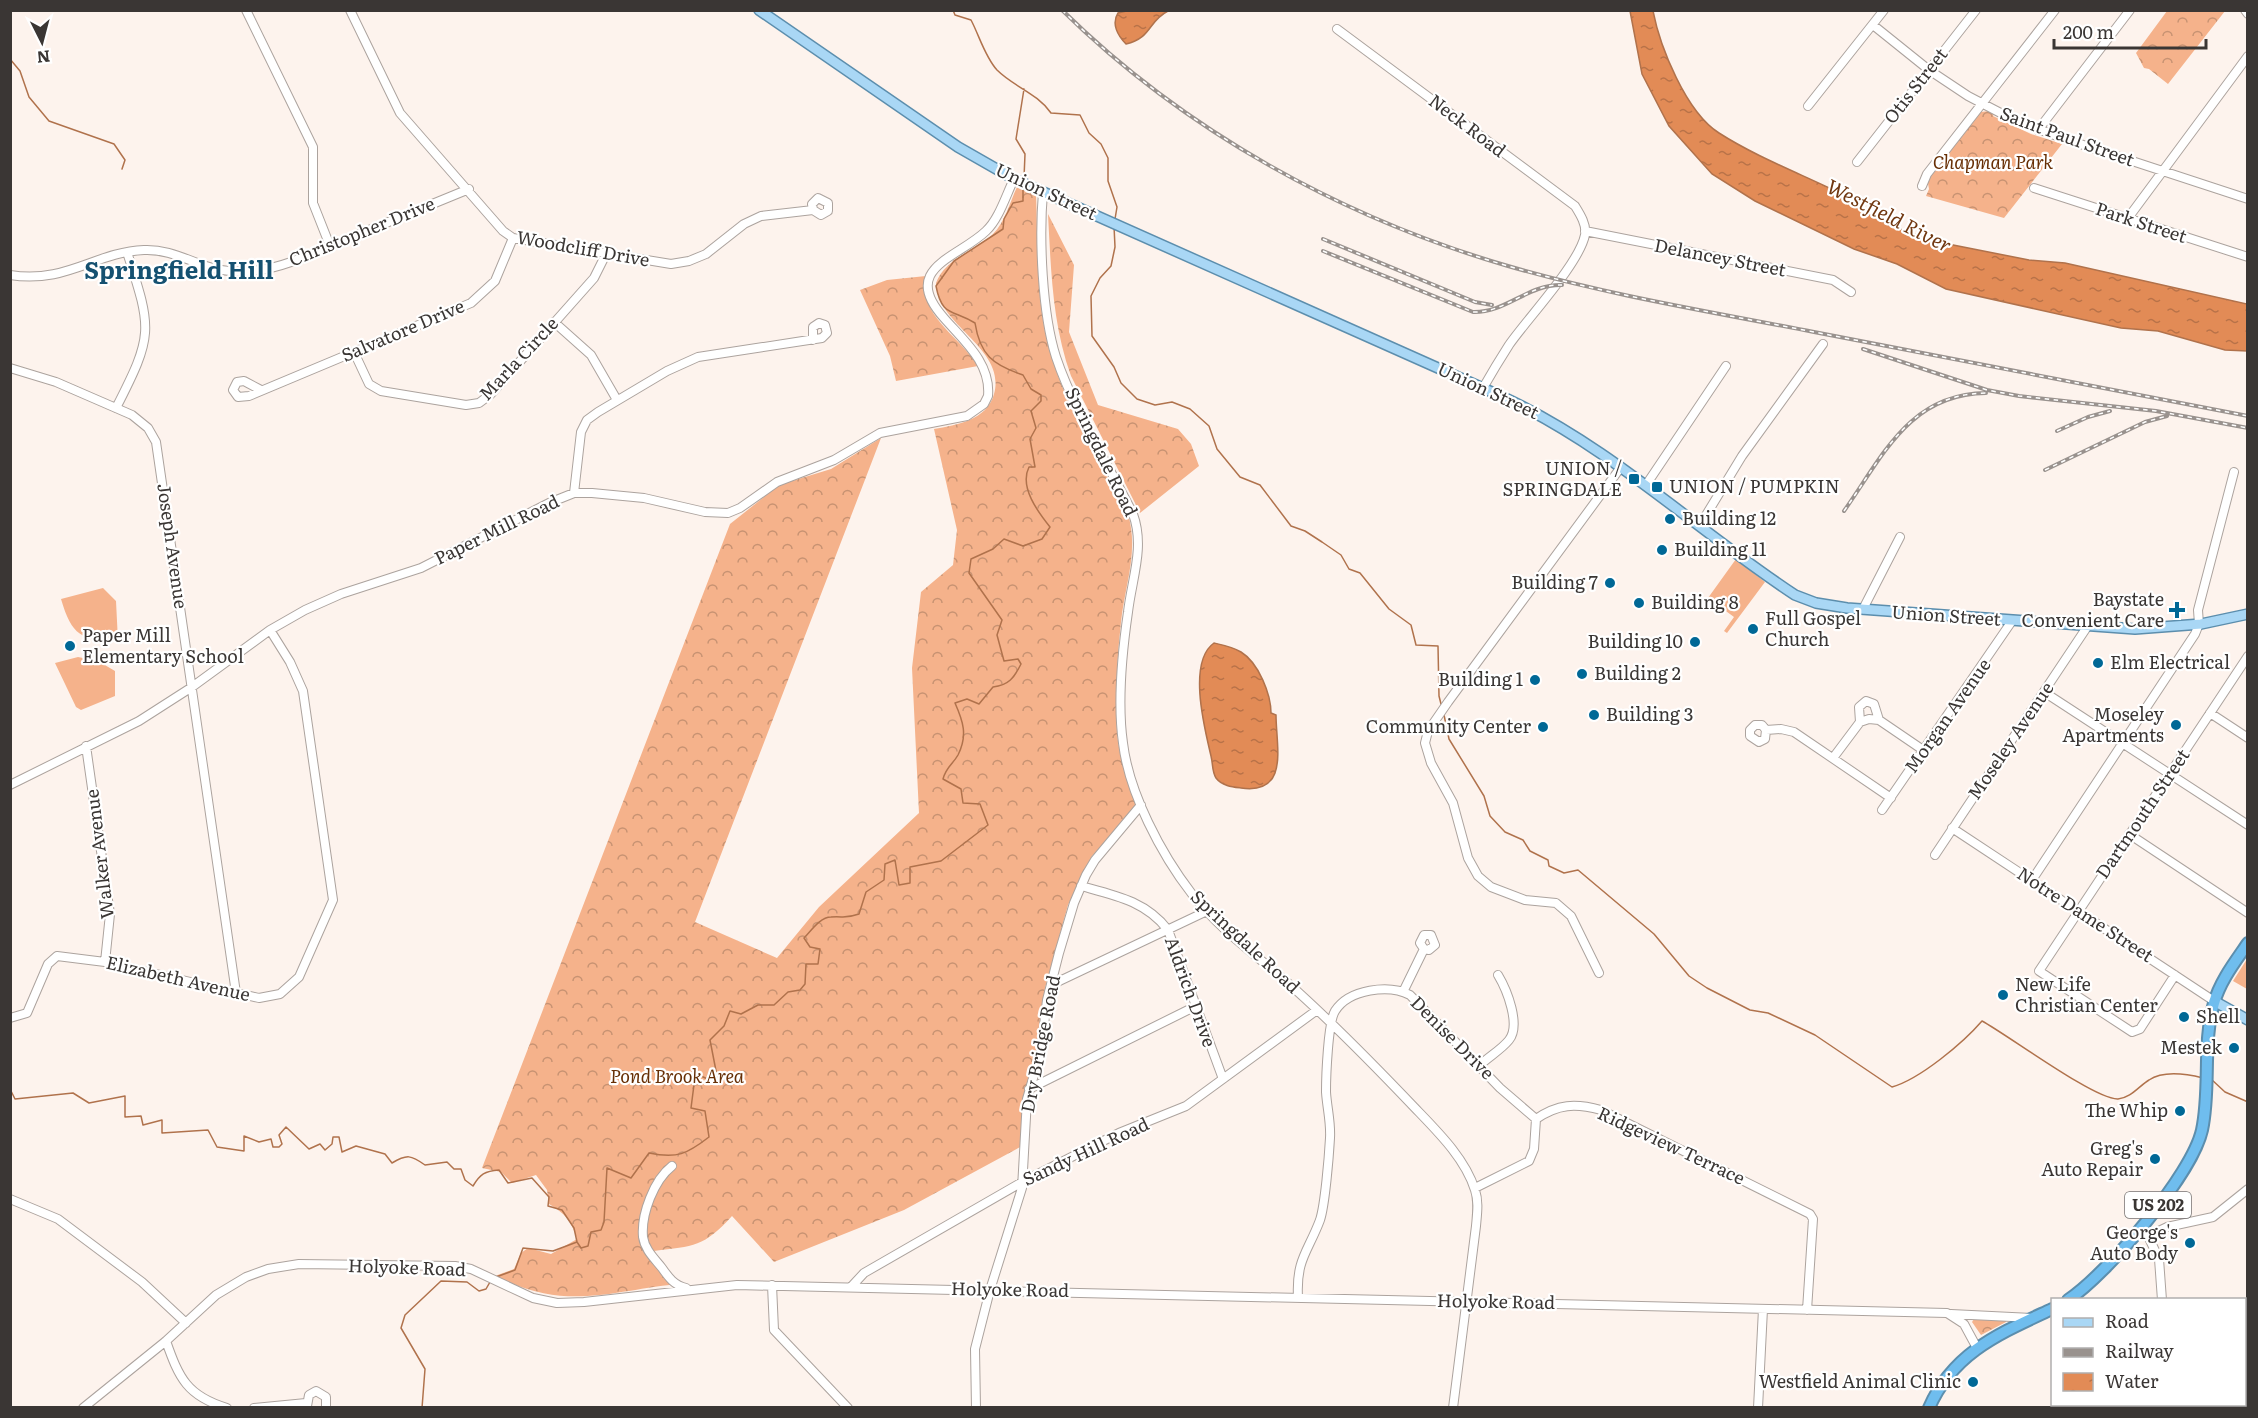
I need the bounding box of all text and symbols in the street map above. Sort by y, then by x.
north arrow [12,12,72,72]
scale bar [2054,12,2206,50]
text: 200 m [2063,18,2114,45]
street label: Otis Street [1876,41,1954,129]
text: N [36,45,52,71]
street label: Neck Road [1424,87,1512,163]
street label: Saint Paul Street [1997,99,2139,173]
park label: Chapman Park [1933,148,2053,175]
street label: Union Street [991,155,1103,226]
water label: Westfield River [1822,170,1958,259]
street label: Christopher Drive [284,189,439,272]
street label: Park Street [2092,194,2191,249]
street label: Woodcliff Drive [515,223,652,273]
street label: Delancey Street [1652,231,1789,283]
district label: Springfield Hill [84,251,274,286]
street label: Salvatore Drive [337,292,468,368]
street label: Marla Circle [472,310,564,406]
street label: Union Street [1433,354,1545,425]
street label: Springdale Road [1059,382,1145,521]
place label: UNION / SPRINGDALE [1503,454,1622,502]
marker: UNION / SPRINGDALE [1627,472,1641,486]
place label: UNION / PUMPKIN [1669,472,1840,499]
marker: UNION / PUMPKIN [1650,480,1664,494]
street label: Joseph Avenue [151,481,196,610]
street label: Paper Mill Road [429,487,563,571]
place label: Building 12 [1682,504,1776,531]
marker: Building 12 [1663,512,1677,526]
place label: Building 11 [1674,535,1766,562]
marker: Building 11 [1655,543,1669,557]
place label: Building 7 [1511,568,1598,595]
marker: Building 7 [1603,576,1617,590]
place label: Baystate Convenient Care [2022,585,2164,633]
place label: Building 8 [1651,588,1739,615]
marker: Building 8 [1632,596,1646,610]
street label: Union Street [1891,597,2002,632]
marker: Baystate Convenient Care [2168,601,2186,619]
place label: Full Gospel Church [1765,604,1861,652]
place label: Paper Mill Elementary School [82,621,244,669]
marker: Full Gospel Church [1746,622,1760,636]
place label: Building 10 [1588,627,1683,654]
marker: Building 10 [1688,635,1702,649]
marker: Paper Mill Elementary School [63,639,77,653]
place label: Elm Electrical [2110,648,2230,675]
street label: Morgan Avenue [1897,652,1996,778]
marker: Elm Electrical [2091,656,2105,670]
place label: Building 2 [1594,659,1681,686]
place label: Building 1 [1438,665,1523,692]
marker: Building 2 [1575,667,1589,681]
marker: Building 1 [1528,673,1542,687]
street label: Moseley Avenue [1960,676,2059,805]
place label: Building 3 [1606,700,1693,727]
place label: Moseley Apartments [2062,700,2165,748]
marker: Building 3 [1587,708,1601,722]
place label: Community Center [1366,712,1531,739]
marker: Moseley Apartments [2169,718,2183,732]
marker: Community Center [1536,720,1550,734]
street label: Dartmouth Street [2088,742,2196,884]
street label: Walker Avenue [77,788,120,921]
street label: Notre Dame Street [2012,859,2160,968]
street label: Springdale Road [1185,883,1307,999]
street label: Aldrich Drive [1159,932,1224,1051]
street label: Elizabeth Avenue [104,948,253,1007]
place label: New Life Christian Center [2015,970,2158,1018]
street label: Dry Bridge Road [1013,972,1066,1115]
marker: New Life Christian Center [1996,988,2010,1002]
street label: Denise Drive [1405,989,1501,1085]
place label: Shell [2196,1002,2240,1029]
marker: Shell [2177,1010,2191,1024]
place label: Mestek [2160,1033,2223,1060]
marker: Mestek [2227,1041,2241,1055]
park label: Pond Brook Area [610,1062,745,1089]
place label: The Whip [2084,1096,2168,1123]
street label: Ridgeview Terrace [1594,1099,1750,1191]
marker: The Whip [2173,1104,2187,1118]
street label: Sandy Hill Road [1018,1110,1153,1192]
place label: Greg's Auto Repair [2041,1134,2143,1182]
marker: Greg's Auto Repair [2148,1152,2162,1166]
road number: US 202 [2125,1192,2191,1218]
place label: George's Auto Body [2090,1218,2179,1266]
marker: George's Auto Body [2183,1236,2197,1250]
street label: Holyoke Road [348,1251,467,1282]
street label: Holyoke Road [951,1274,1069,1303]
street label: Holyoke Road [1437,1286,1555,1315]
legend [2051,1298,2246,1406]
text: Road [2105,1307,2149,1334]
text: Railway [2105,1337,2174,1364]
place label: Westfield Animal Clinic [1759,1367,1961,1394]
text: Water [2105,1367,2159,1394]
marker: Westfield Animal Clinic [1966,1375,1980,1389]

